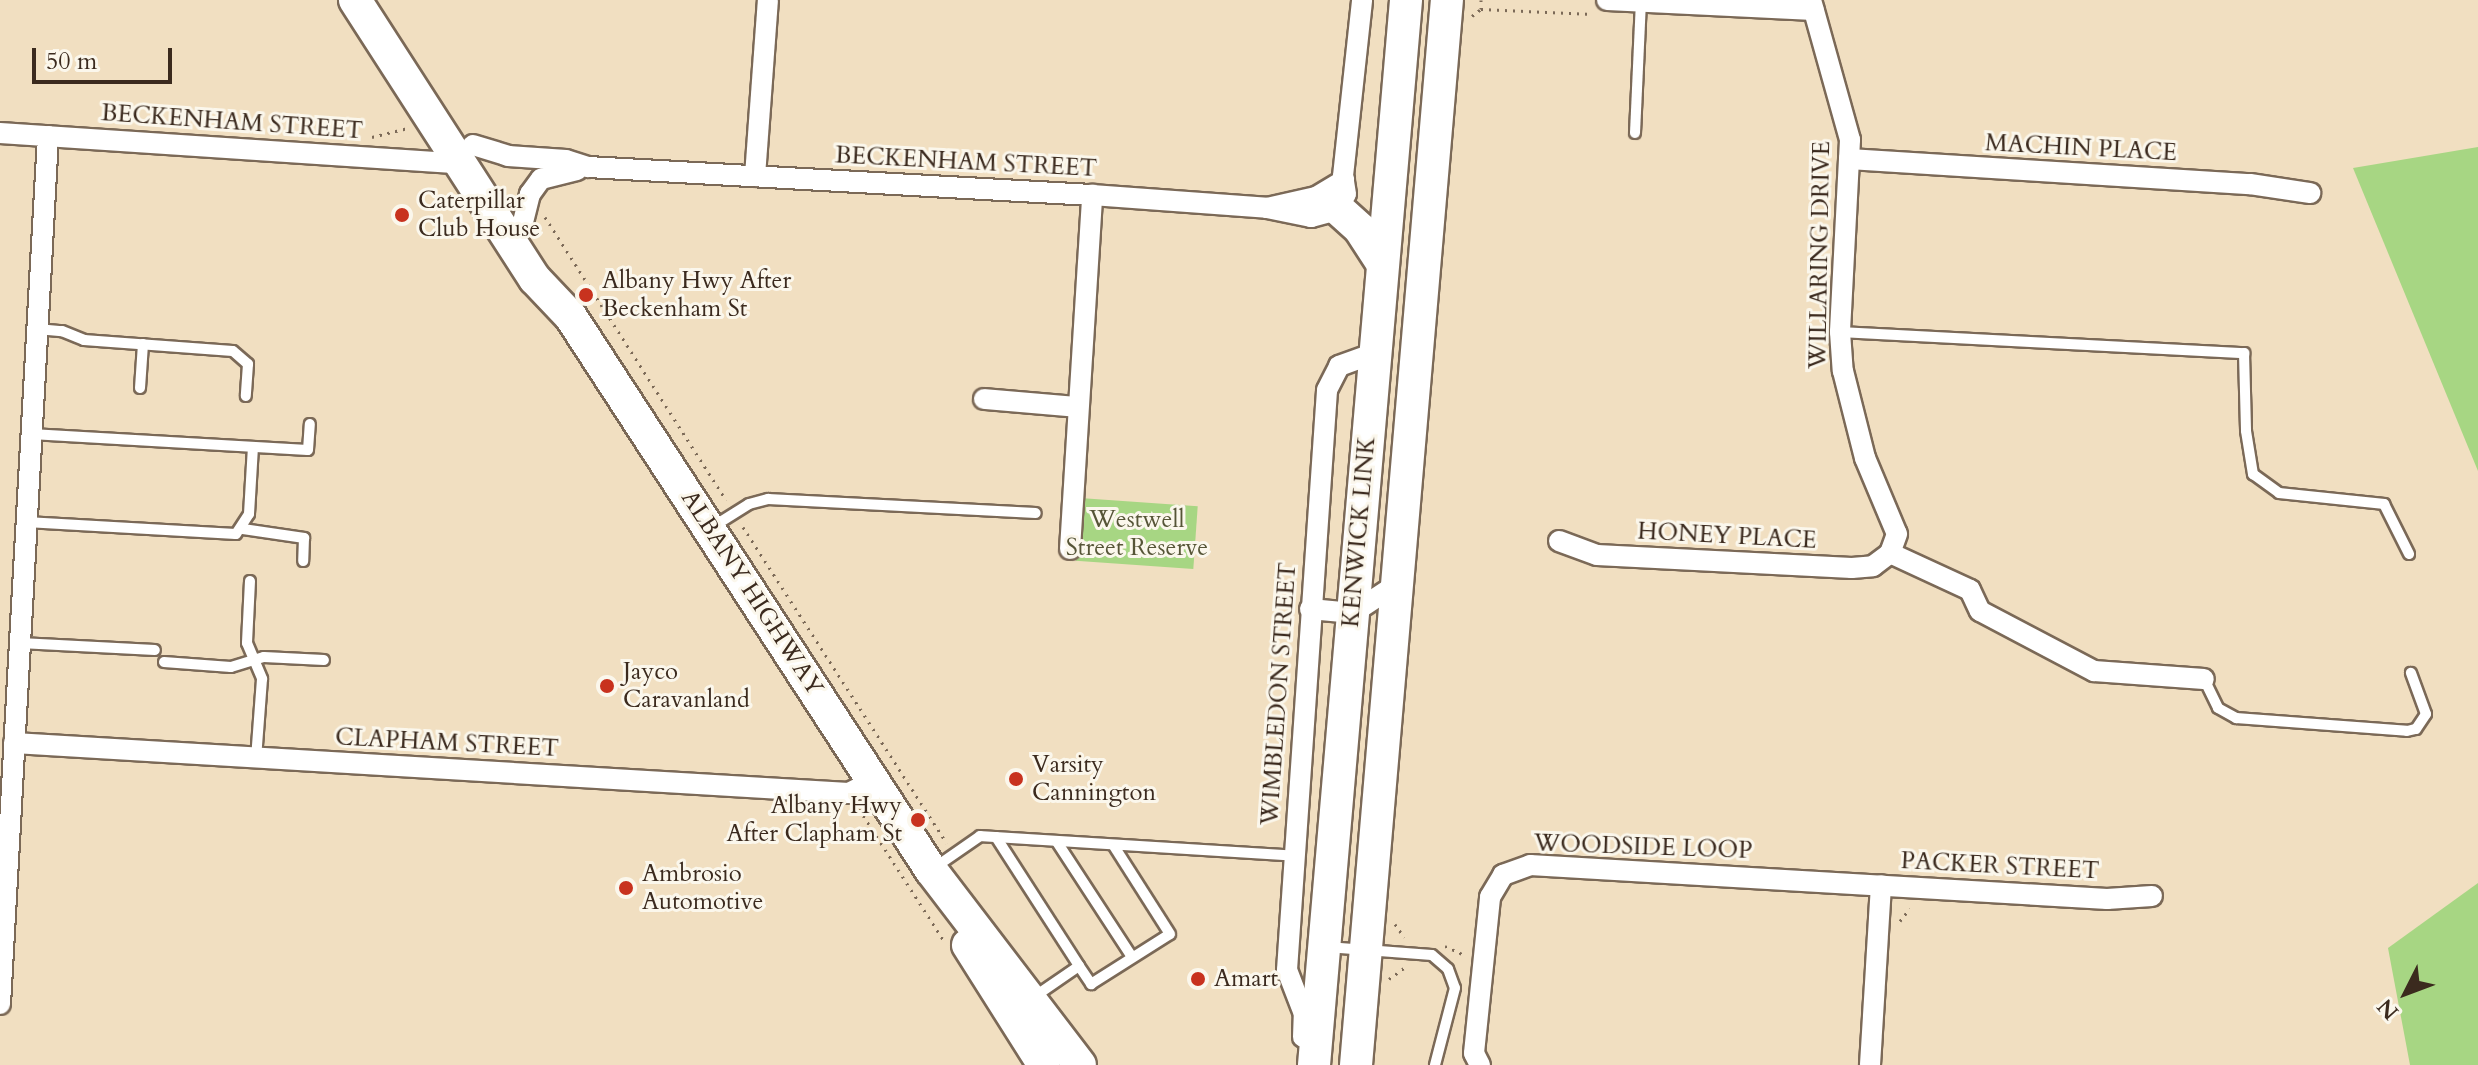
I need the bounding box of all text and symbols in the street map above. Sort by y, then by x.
scale bar [36,32,176,82]
text: 50 m [46,45,97,78]
street label: BECKENHAM STREET [100,98,364,146]
street label: MACHIN PLACE [1984,129,2178,167]
street label: BECKENHAM STREET [834,141,1098,183]
street label: WILLARING DRIVE [1804,141,1836,369]
place label: Caterpillar Club House [418,187,540,243]
marker: Caterpillar Club House [393,206,411,224]
place label: Albany Hwy After Beckenham St [602,267,791,323]
marker: Albany Hwy After Beckenham St [577,286,595,304]
street label: KENWICK LINK [1336,435,1382,629]
street label: ALBANY HIGHWAY [675,485,829,701]
park label: Westwell Street Reserve [1066,506,1208,562]
street label: HONEY PLACE [1637,517,1817,555]
street label: WIMBLEDON STREET [1255,562,1303,826]
place label: Jayco Caravanland [623,658,750,714]
marker: Jayco Caravanland [598,677,616,695]
street label: CLAPHAM STREET [334,723,560,763]
place label: Varsity Cannington [1032,751,1156,807]
marker: Varsity Cannington [1007,770,1025,788]
place label: Albany Hwy After Clapham St [726,792,902,848]
marker: Albany Hwy After Clapham St [909,811,927,829]
street label: WOODSIDE LOOP [1533,829,1753,865]
street label: PACKER STREET [1900,846,2100,886]
place label: Ambrosio Automotive [642,860,763,916]
marker: Ambrosio Automotive [617,879,635,897]
north arrow [2366,953,2446,1033]
place label: Amart [1214,965,1278,993]
marker: Amart [1189,970,1207,988]
text: N [2371,992,2406,1026]

